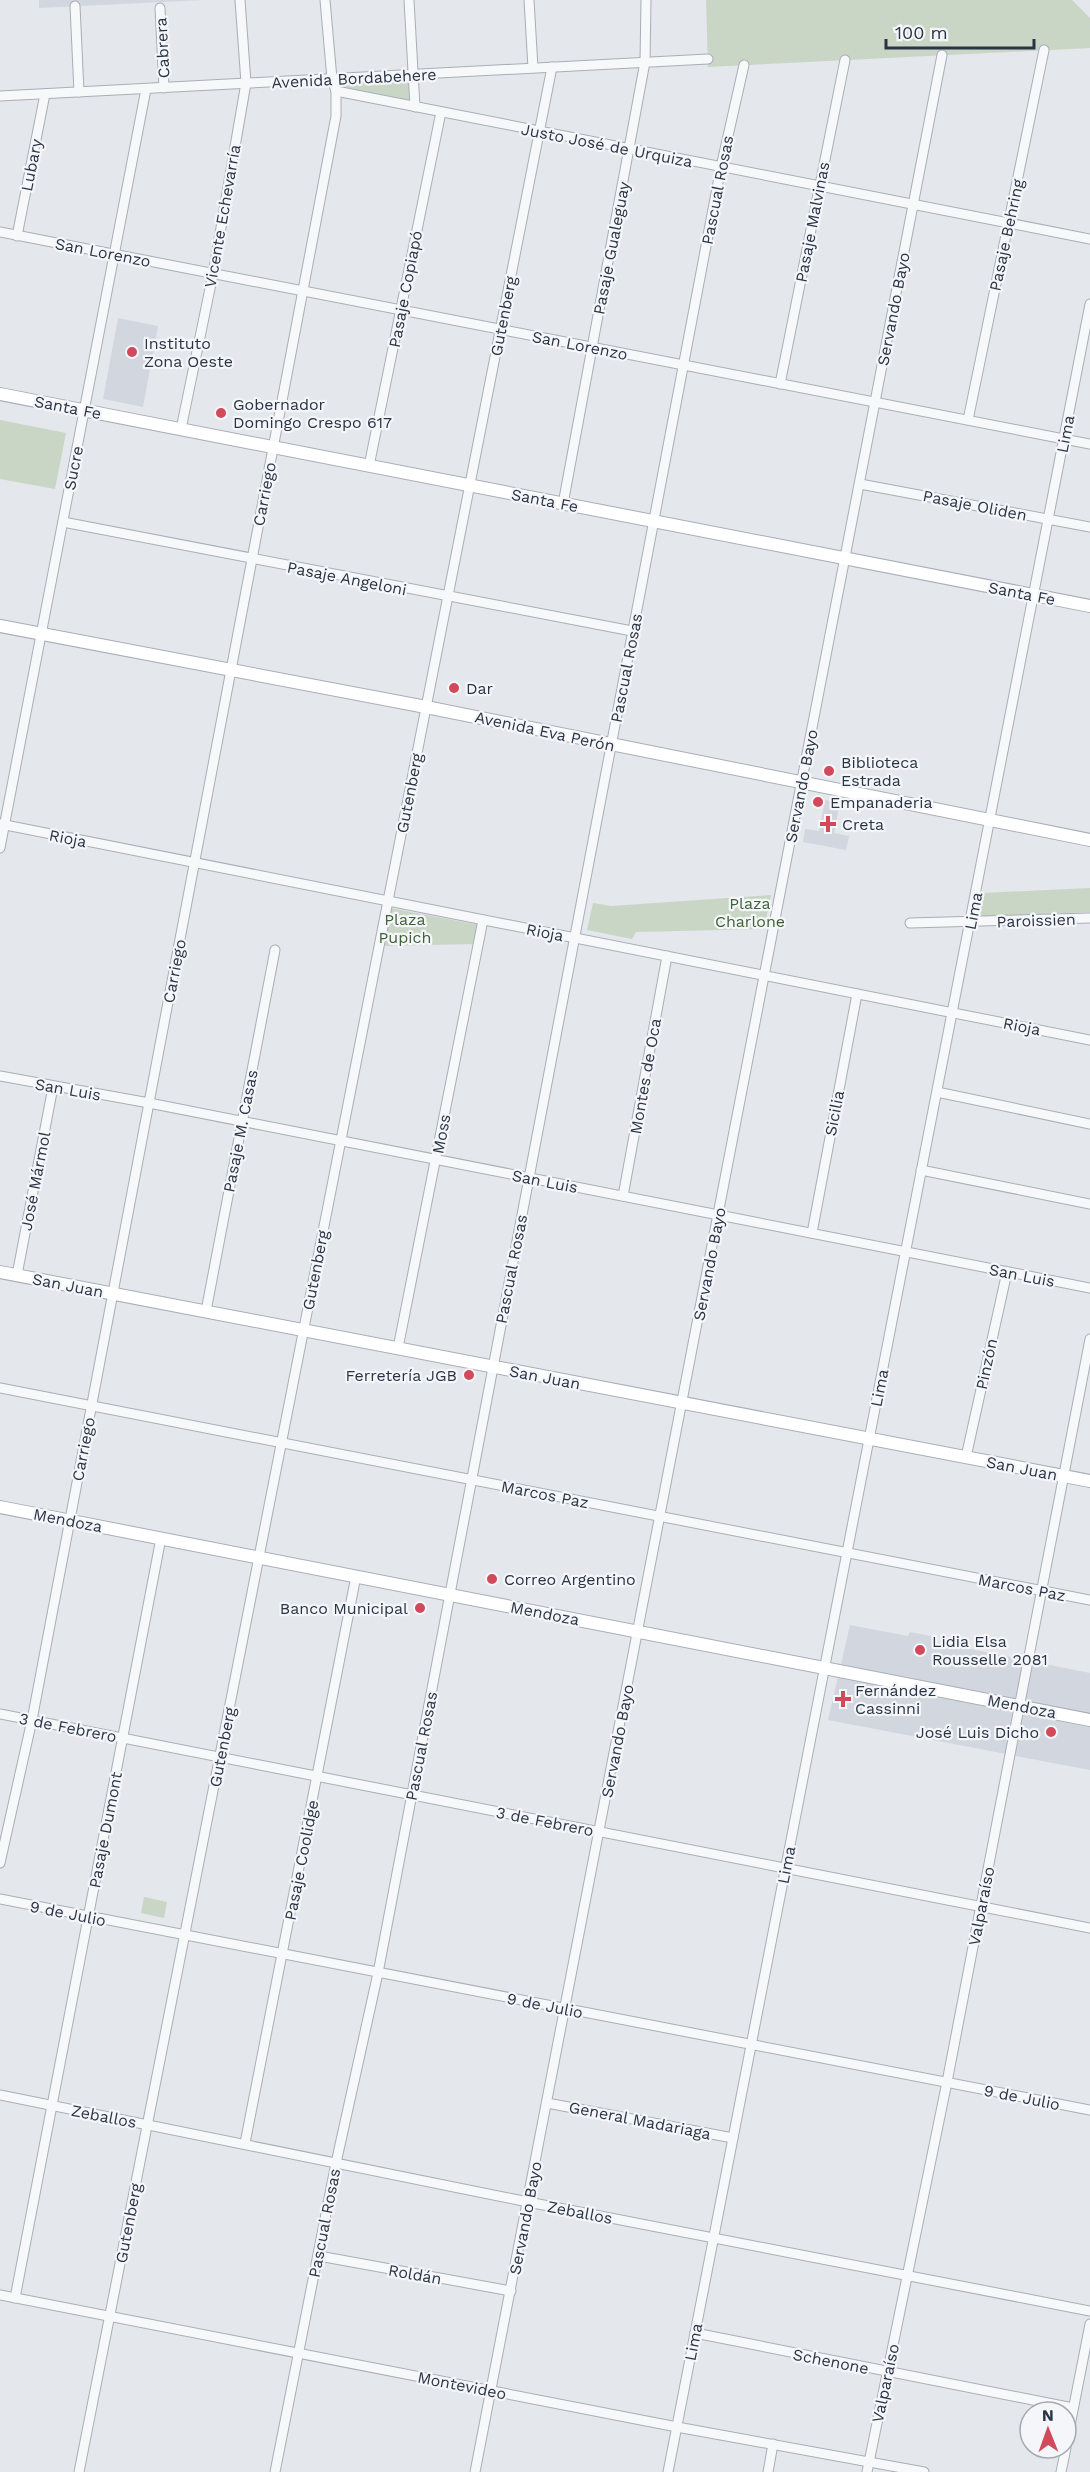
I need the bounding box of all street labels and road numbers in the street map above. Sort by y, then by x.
street label: Cabrera [151,17,174,79]
street label: Avenida Bordabehere [271,65,437,92]
street label: Justo José de Urquiza [520,120,694,171]
street label: Pascual Rosas [698,134,737,246]
street label: Lubary [17,136,46,193]
street label: Vicente Echevarría [201,143,244,289]
street label: Pasaje Malvinas [791,160,833,284]
street label: Pasaje Behring [985,177,1028,293]
street label: Pasaje Gualeguay [589,179,634,316]
street label: Pasaje Copiapó [385,229,426,349]
street label: San Lorenzo [54,234,152,271]
street label: Servando Bayo [873,251,914,367]
street label: Gutenberg [486,274,521,358]
street label: San Lorenzo [531,327,629,364]
street label: Santa Fe [33,392,103,423]
street label: Lima [1053,414,1078,455]
street label: Sucre [60,444,87,492]
street label: Carriego [249,461,280,528]
street label: Santa Fe [510,485,580,516]
street label: Pasaje Oliden [921,486,1029,525]
street label: Pasaje Angeloni [285,558,408,599]
street label: Santa Fe [987,578,1057,609]
street label: Pascual Rosas [607,612,646,724]
street label: Avenida Eva Perón [473,707,617,756]
street label: Servando Bayo [781,728,822,844]
street label: Gutenberg [392,751,427,835]
street label: Rioja [48,826,88,851]
street label: Lima [961,891,986,932]
street label: Paroissien [996,910,1076,931]
street label: Rioja [525,920,565,945]
street label: Carriego [159,938,190,1005]
street label: Rioja [1002,1014,1042,1039]
street label: Montes de Oca [626,1017,665,1136]
street label: Pasaje M. Casas [219,1068,262,1194]
street label: San Luis [34,1074,102,1105]
street label: Sicilia [821,1089,848,1137]
street label: Moss [428,1113,455,1156]
street label: José Mármol [17,1130,54,1232]
street label: San Luis [510,1166,579,1197]
street label: Servando Bayo [689,1206,730,1322]
street label: Pascual Rosas [492,1213,531,1325]
street label: Gutenberg [298,1228,333,1312]
street label: San Luis [987,1260,1056,1291]
street label: San Juan [31,1269,105,1302]
street label: Pinzón [972,1337,1001,1391]
street label: San Juan [508,1361,582,1394]
street label: Lima [867,1368,892,1409]
street label: Carriego [68,1416,99,1483]
street label: San Juan [985,1452,1059,1485]
street label: Marcos Paz [500,1477,590,1512]
street label: Mendoza [32,1505,104,1536]
street label: Marcos Paz [977,1570,1067,1605]
street label: Mendoza [509,1598,581,1629]
street label: Servando Bayo [597,1683,638,1799]
street label: Pascual Rosas [402,1690,441,1802]
street label: Mendoza [986,1691,1058,1722]
street label: Gutenberg [205,1705,240,1789]
street label: 3 de Febrero [17,1709,118,1746]
street label: Pasaje Dumont [85,1770,126,1890]
street label: Pasaje Coolidge [280,1798,322,1922]
street label: 3 de Febrero [494,1803,595,1840]
street label: Lima [774,1845,799,1886]
street label: Valparaíso [965,1865,998,1947]
street label: 9 de Julio [28,1897,108,1930]
street label: 9 de Julio [505,1989,585,2022]
street label: 9 de Julio [982,2081,1062,2114]
street label: General Madariaga [567,2097,713,2144]
street label: Zeballos [70,2101,138,2132]
street label: Servando Bayo [505,2160,546,2276]
street label: Pascual Rosas [305,2167,344,2279]
street label: Gutenberg [111,2181,146,2265]
street label: Zeballos [546,2197,614,2228]
street label: Roldán [387,2260,443,2289]
street label: Lima [681,2322,706,2363]
street label: Valparaíso [868,2342,903,2424]
street label: Schenone [791,2345,871,2378]
street label: Montevideo [416,2368,508,2403]

